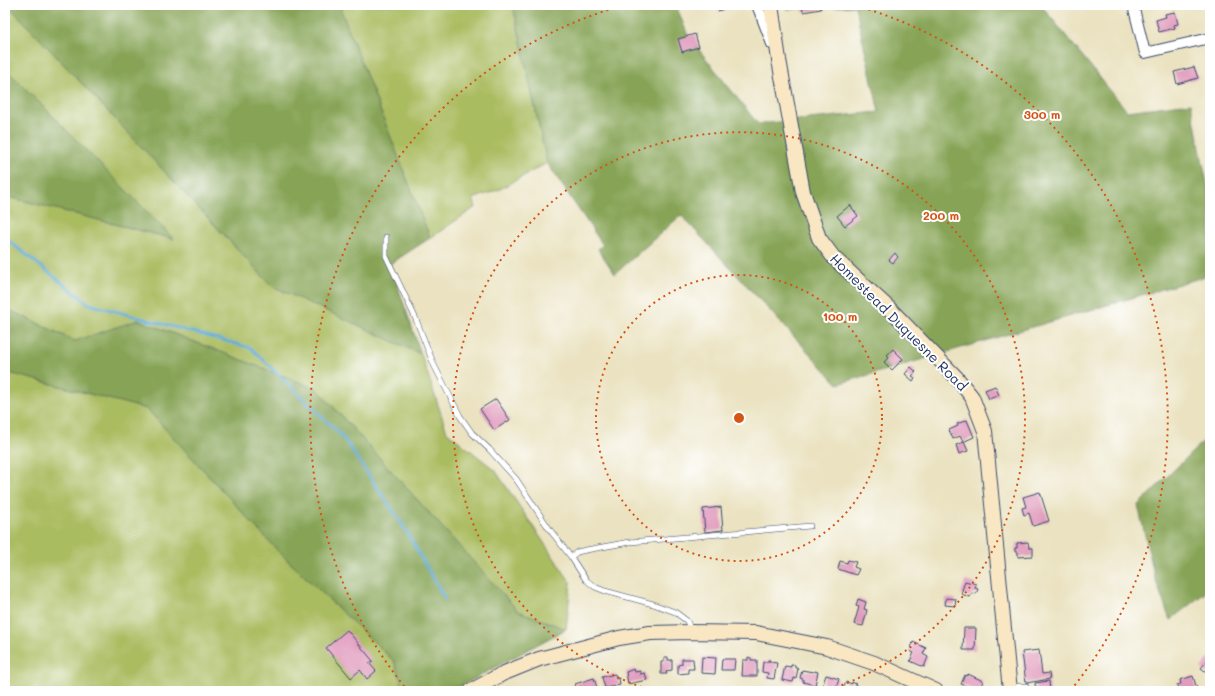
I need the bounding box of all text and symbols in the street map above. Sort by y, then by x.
text: 300 m [1024,106,1060,122]
text: 200 m [923,207,959,223]
street label: Homestead Duquesne Road [826,249,972,395]
text: 100 m [823,308,857,324]
centre of rings [732,411,746,425]

